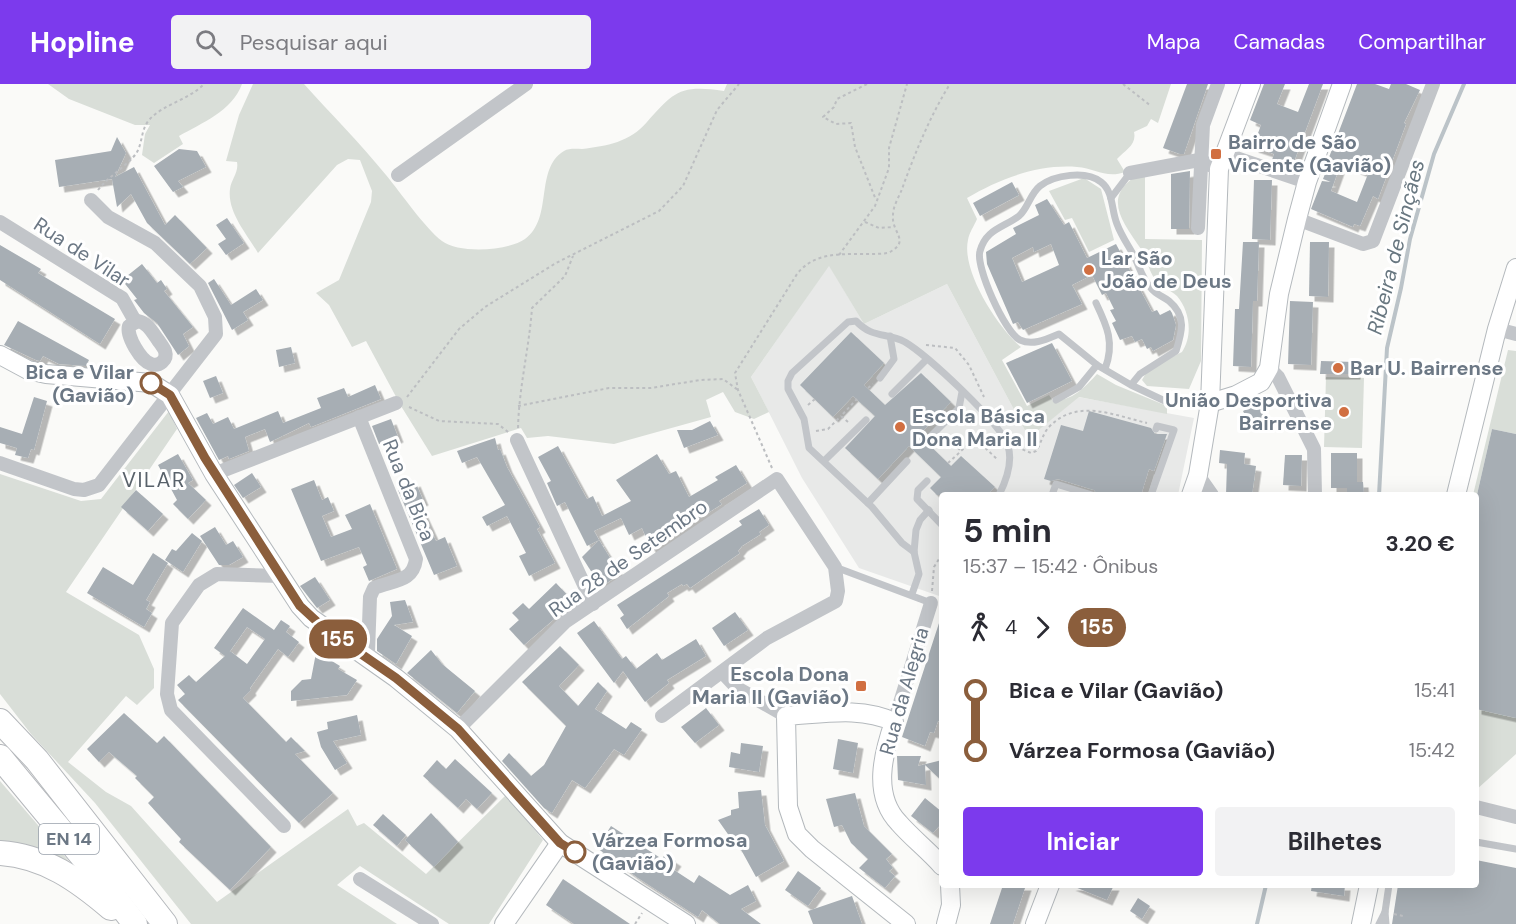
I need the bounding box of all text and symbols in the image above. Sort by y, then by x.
search box [171,15,591,69]
text: Hopline [30,24,135,61]
icon: search [192,26,225,59]
text: Pesquisar aqui [240,28,388,57]
text: Mapa [1147,28,1200,56]
text: Camadas [1233,28,1325,56]
text: Compartilhar [1358,28,1486,56]
place label: Bairro de São Vicente (Gavião) [1228,129,1391,178]
marker: Bairro de São Vicente (Gavião) [1209,147,1223,161]
water label: Ribeira de Sinçães [1361,157,1431,337]
street label: Rua de Vilar [29,211,135,293]
place label: Lar São João de Deus [1101,245,1232,294]
marker: Lar São João de Deus [1082,263,1096,277]
place label: Bar U. Bairrense [1350,355,1504,381]
place label: Bica e Vilar (Gavião) [26,359,134,408]
marker: Bar U. Bairrense [1331,361,1345,375]
marker: Bica e Vilar (Gavião) [140,372,162,394]
place label: União Desportiva Bairrense [1165,387,1332,436]
place label: Escola Básica Dona Maria II [912,403,1045,452]
marker: União Desportiva Bairrense [1337,405,1351,419]
marker: Escola Básica Dona Maria II [893,420,907,434]
street label: Rua da Bica [377,435,441,545]
district label: VILAR [122,466,186,494]
street label: Rua 28 de Setembro [543,493,713,623]
text: 5 min [963,509,1052,552]
text: 3.20 € [1386,529,1455,558]
text: 15:37 – 15:42 · Ônibus [963,553,1158,579]
icon: walk [963,611,996,644]
icon: forward [1026,611,1059,644]
text: 155 [1080,613,1114,641]
text: 4 [1005,614,1017,640]
line badge: 155 [304,620,372,658]
street label: Rua da Alegria [873,624,935,758]
text: 155 [321,625,355,653]
place label: Escola Dona Maria II (Gavião) [692,661,849,710]
text: Bica e Vilar (Gavião) [1009,676,1223,705]
text: 15:41 [1414,677,1455,703]
marker: Escola Dona Maria II (Gavião) [854,679,868,693]
text: Várzea Formosa (Gavião) [1009,736,1275,765]
text: 15:42 [1409,737,1455,763]
button: Iniciar [963,807,1203,876]
button: Bilhetes [1215,807,1455,876]
road number: EN 14 [39,824,99,854]
place label: Várzea Formosa (Gavião) [592,827,747,876]
marker: Várzea Formosa (Gavião) [564,841,586,863]

